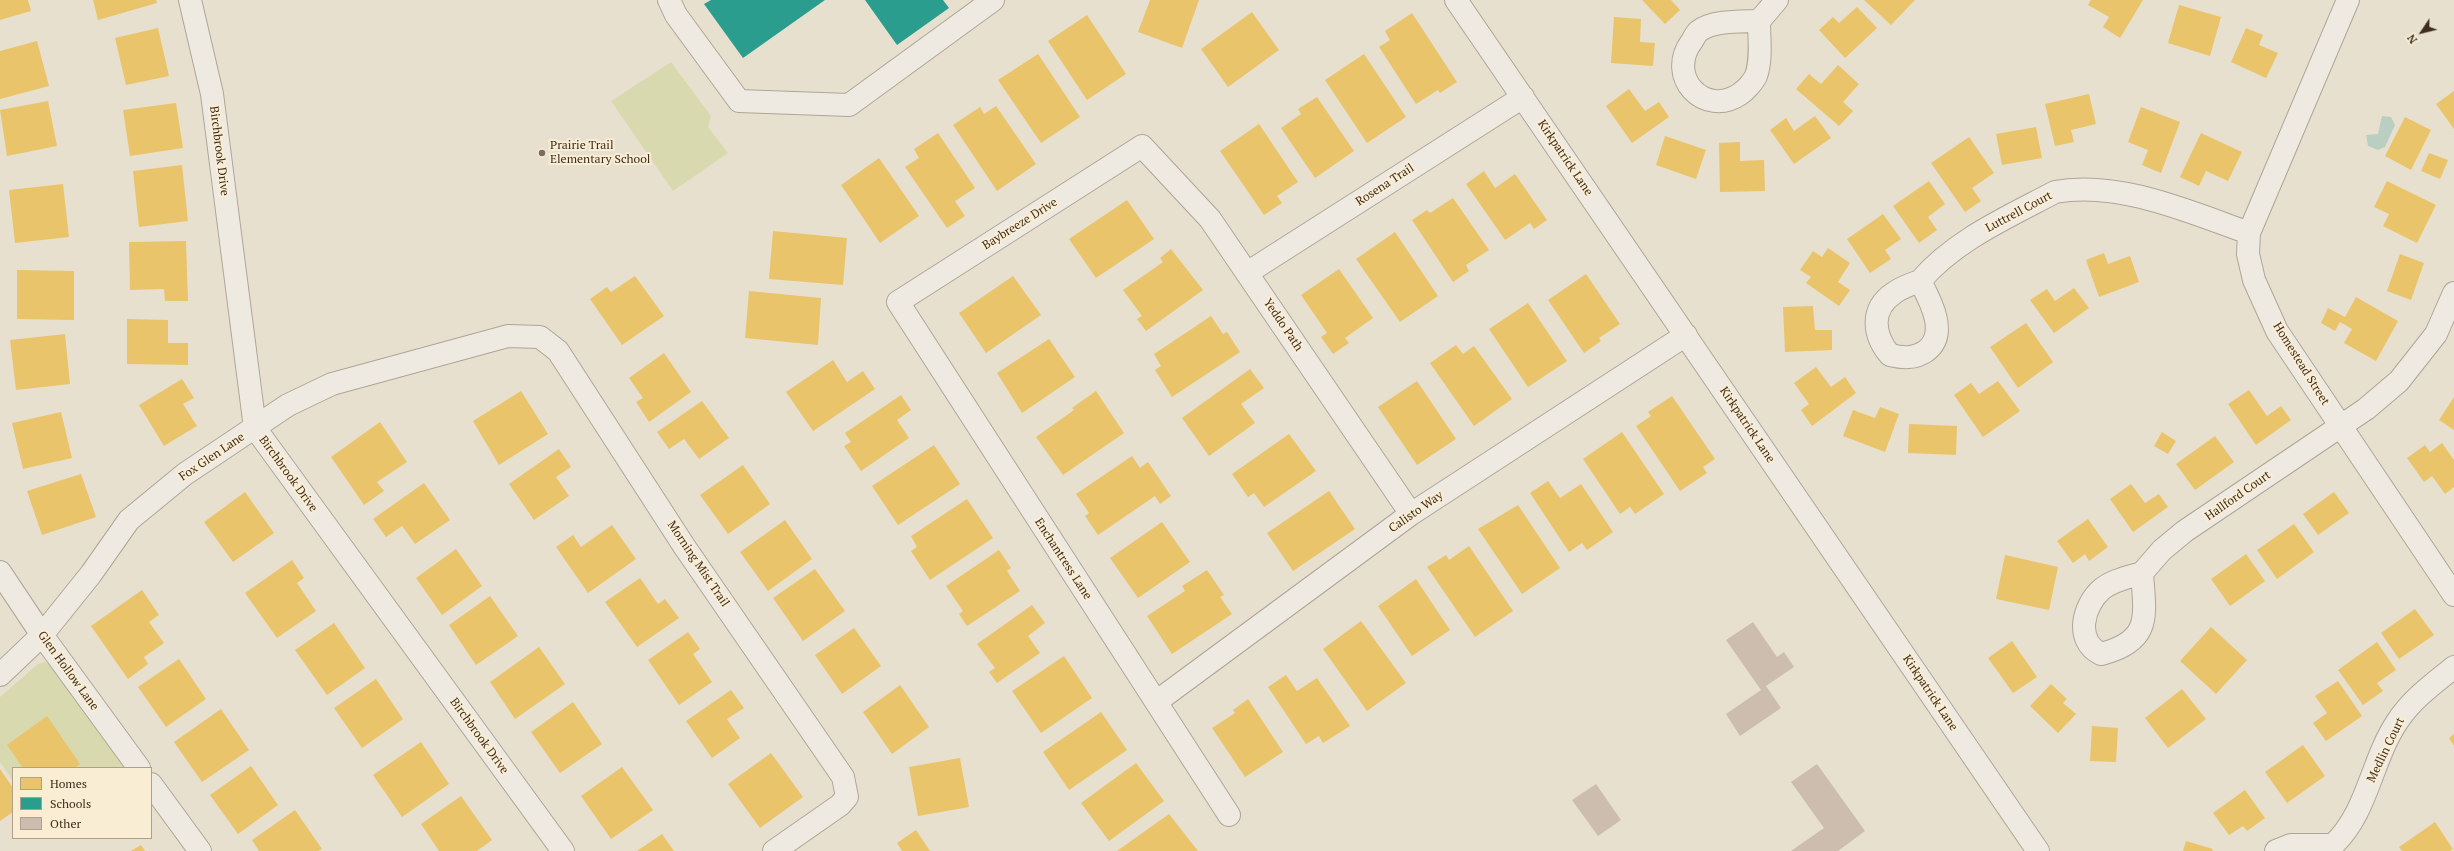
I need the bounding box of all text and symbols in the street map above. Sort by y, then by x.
north arrow [2402,12,2442,52]
text: N [2404,31,2420,46]
street label: Birchbrook Drive [206,105,232,197]
street label: Kirkpatrick Lane [1534,117,1596,199]
place label: Prairie Trail Elementary School [550,139,650,167]
marker: Prairie Trail Elementary School [537,148,547,158]
street label: Rosena Trail [1353,161,1417,209]
street label: Luttrell Court [1983,188,2055,236]
street label: Baybreeze Drive [980,195,1060,253]
street label: Yeddo Path [1260,296,1306,354]
street label: Homestead Street [2270,320,2332,408]
street label: Kirkpatrick Lane [1716,384,1778,466]
street label: Fox Glen Lane [177,430,247,484]
street label: Birchbrook Drive [256,433,320,515]
street label: Hallford Court [2202,468,2274,524]
street label: Calisto Way [1386,488,1446,536]
street label: Enchantress Lane [1031,516,1095,602]
street label: Morning Mist Trail [664,518,732,610]
street label: Glen Hollow Lane [34,629,102,713]
street label: Kirkpatrick Lane [1899,652,1961,734]
street label: Birchbrook Drive [447,695,511,777]
street label: Medlin Court [2364,715,2408,785]
legend [12,767,152,839]
text: Homes [50,776,87,791]
text: Schools [50,796,91,811]
text: Other [50,816,81,831]

